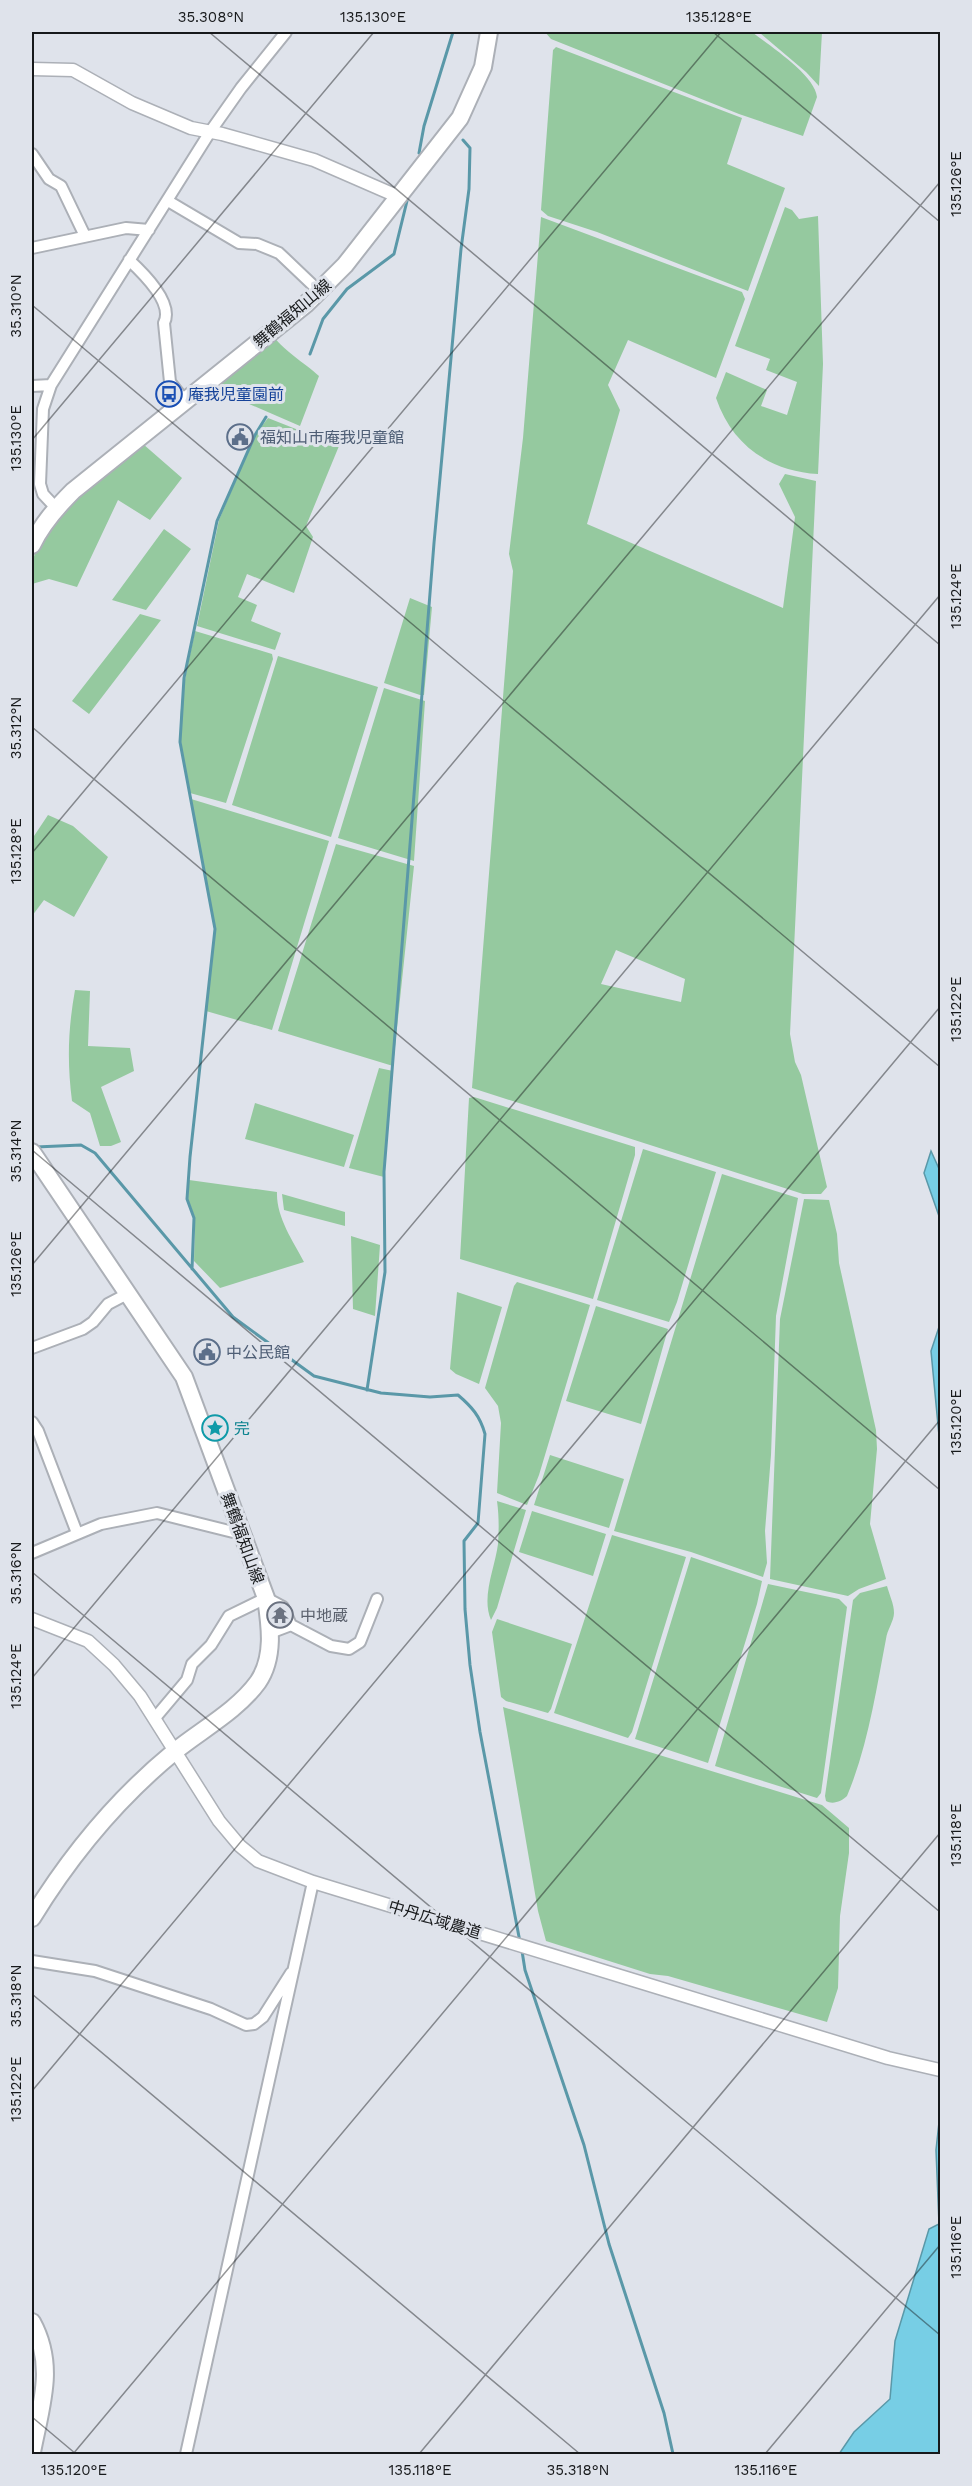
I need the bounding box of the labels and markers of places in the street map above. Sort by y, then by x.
bus stop icon: 庵我児童園前 [154,379,184,409]
place label: 庵我児童園前 [188,385,284,404]
public building icon: 福知山市庵我児童館 [225,422,255,452]
place label: 福知山市庵我児童館 [260,428,404,447]
public building icon: 中公民館 [192,1337,222,1367]
place label: 中公民館 [226,1343,290,1362]
place icon: 完 [200,1413,230,1443]
place label: 完 [234,1419,250,1438]
temple icon: 中地蔵 [265,1600,295,1630]
place label: 中地蔵 [300,1606,348,1625]

